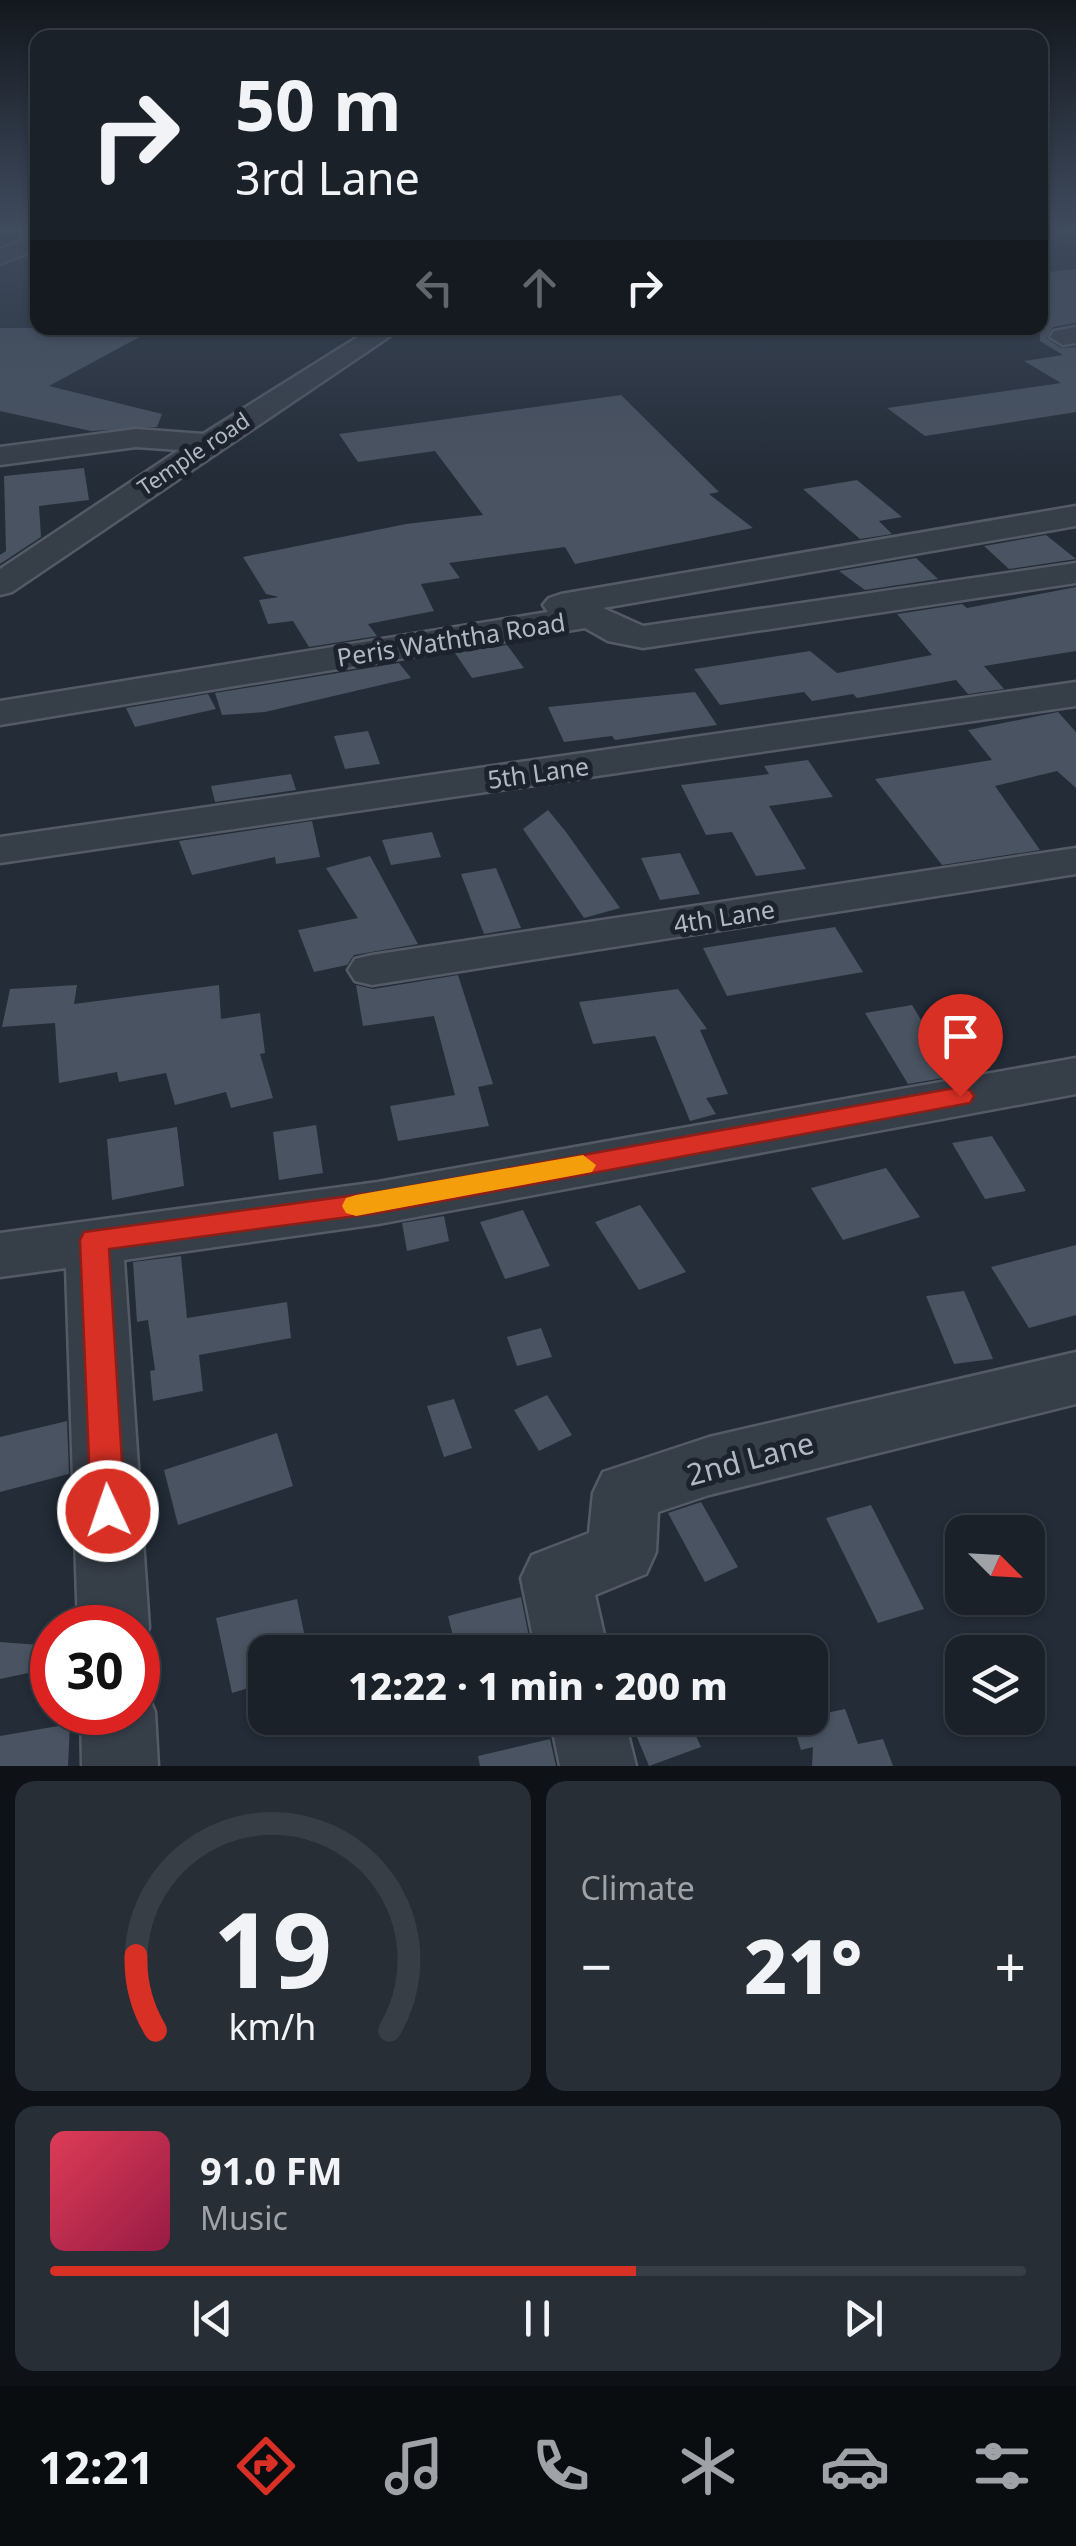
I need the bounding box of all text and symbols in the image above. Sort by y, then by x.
text: 50 m [235,56,402,152]
icon: right [70,70,200,200]
text: 3rd Lane [235,147,420,208]
icon: left [407,260,462,315]
icon: ahead [512,260,567,315]
icon: right [617,260,672,315]
street label: Temple road [131,405,255,501]
street label: Peris Waththa Road [334,604,568,674]
street label: 5th Lane [485,748,591,796]
street label: 4th Lane [671,891,777,941]
pin [918,994,1003,1097]
icon: arrive [933,1009,988,1064]
street label: 2nd Lane [682,1421,818,1495]
position arrow [56,1459,160,1563]
north arrow [945,1515,1045,1615]
map controls [945,1515,1045,1735]
speed limit sign: 30 [30,1605,160,1735]
button: layers [945,1635,1045,1735]
text: 12:22 · 1 min · 200 m [348,1659,728,1711]
text: Climate [581,1866,695,1909]
text: 19 [213,1877,332,2018]
text: 21° [744,1914,862,2016]
text: − [581,1928,612,2003]
text: + [995,1928,1026,2003]
text: km/h [229,2002,317,2050]
text: 91.0 FM [200,2144,342,2196]
text: Music [200,2196,288,2239]
icon: previous [185,2291,240,2346]
icon: pause [510,2291,565,2346]
icon: next [836,2291,891,2346]
icon: directions [231,2431,301,2501]
icon: music [379,2431,449,2501]
icon: phone [526,2431,596,2501]
icon: climate [673,2431,743,2501]
icon: car [820,2431,890,2501]
icon: filters [967,2431,1037,2501]
text: 12:21 [39,2436,154,2497]

